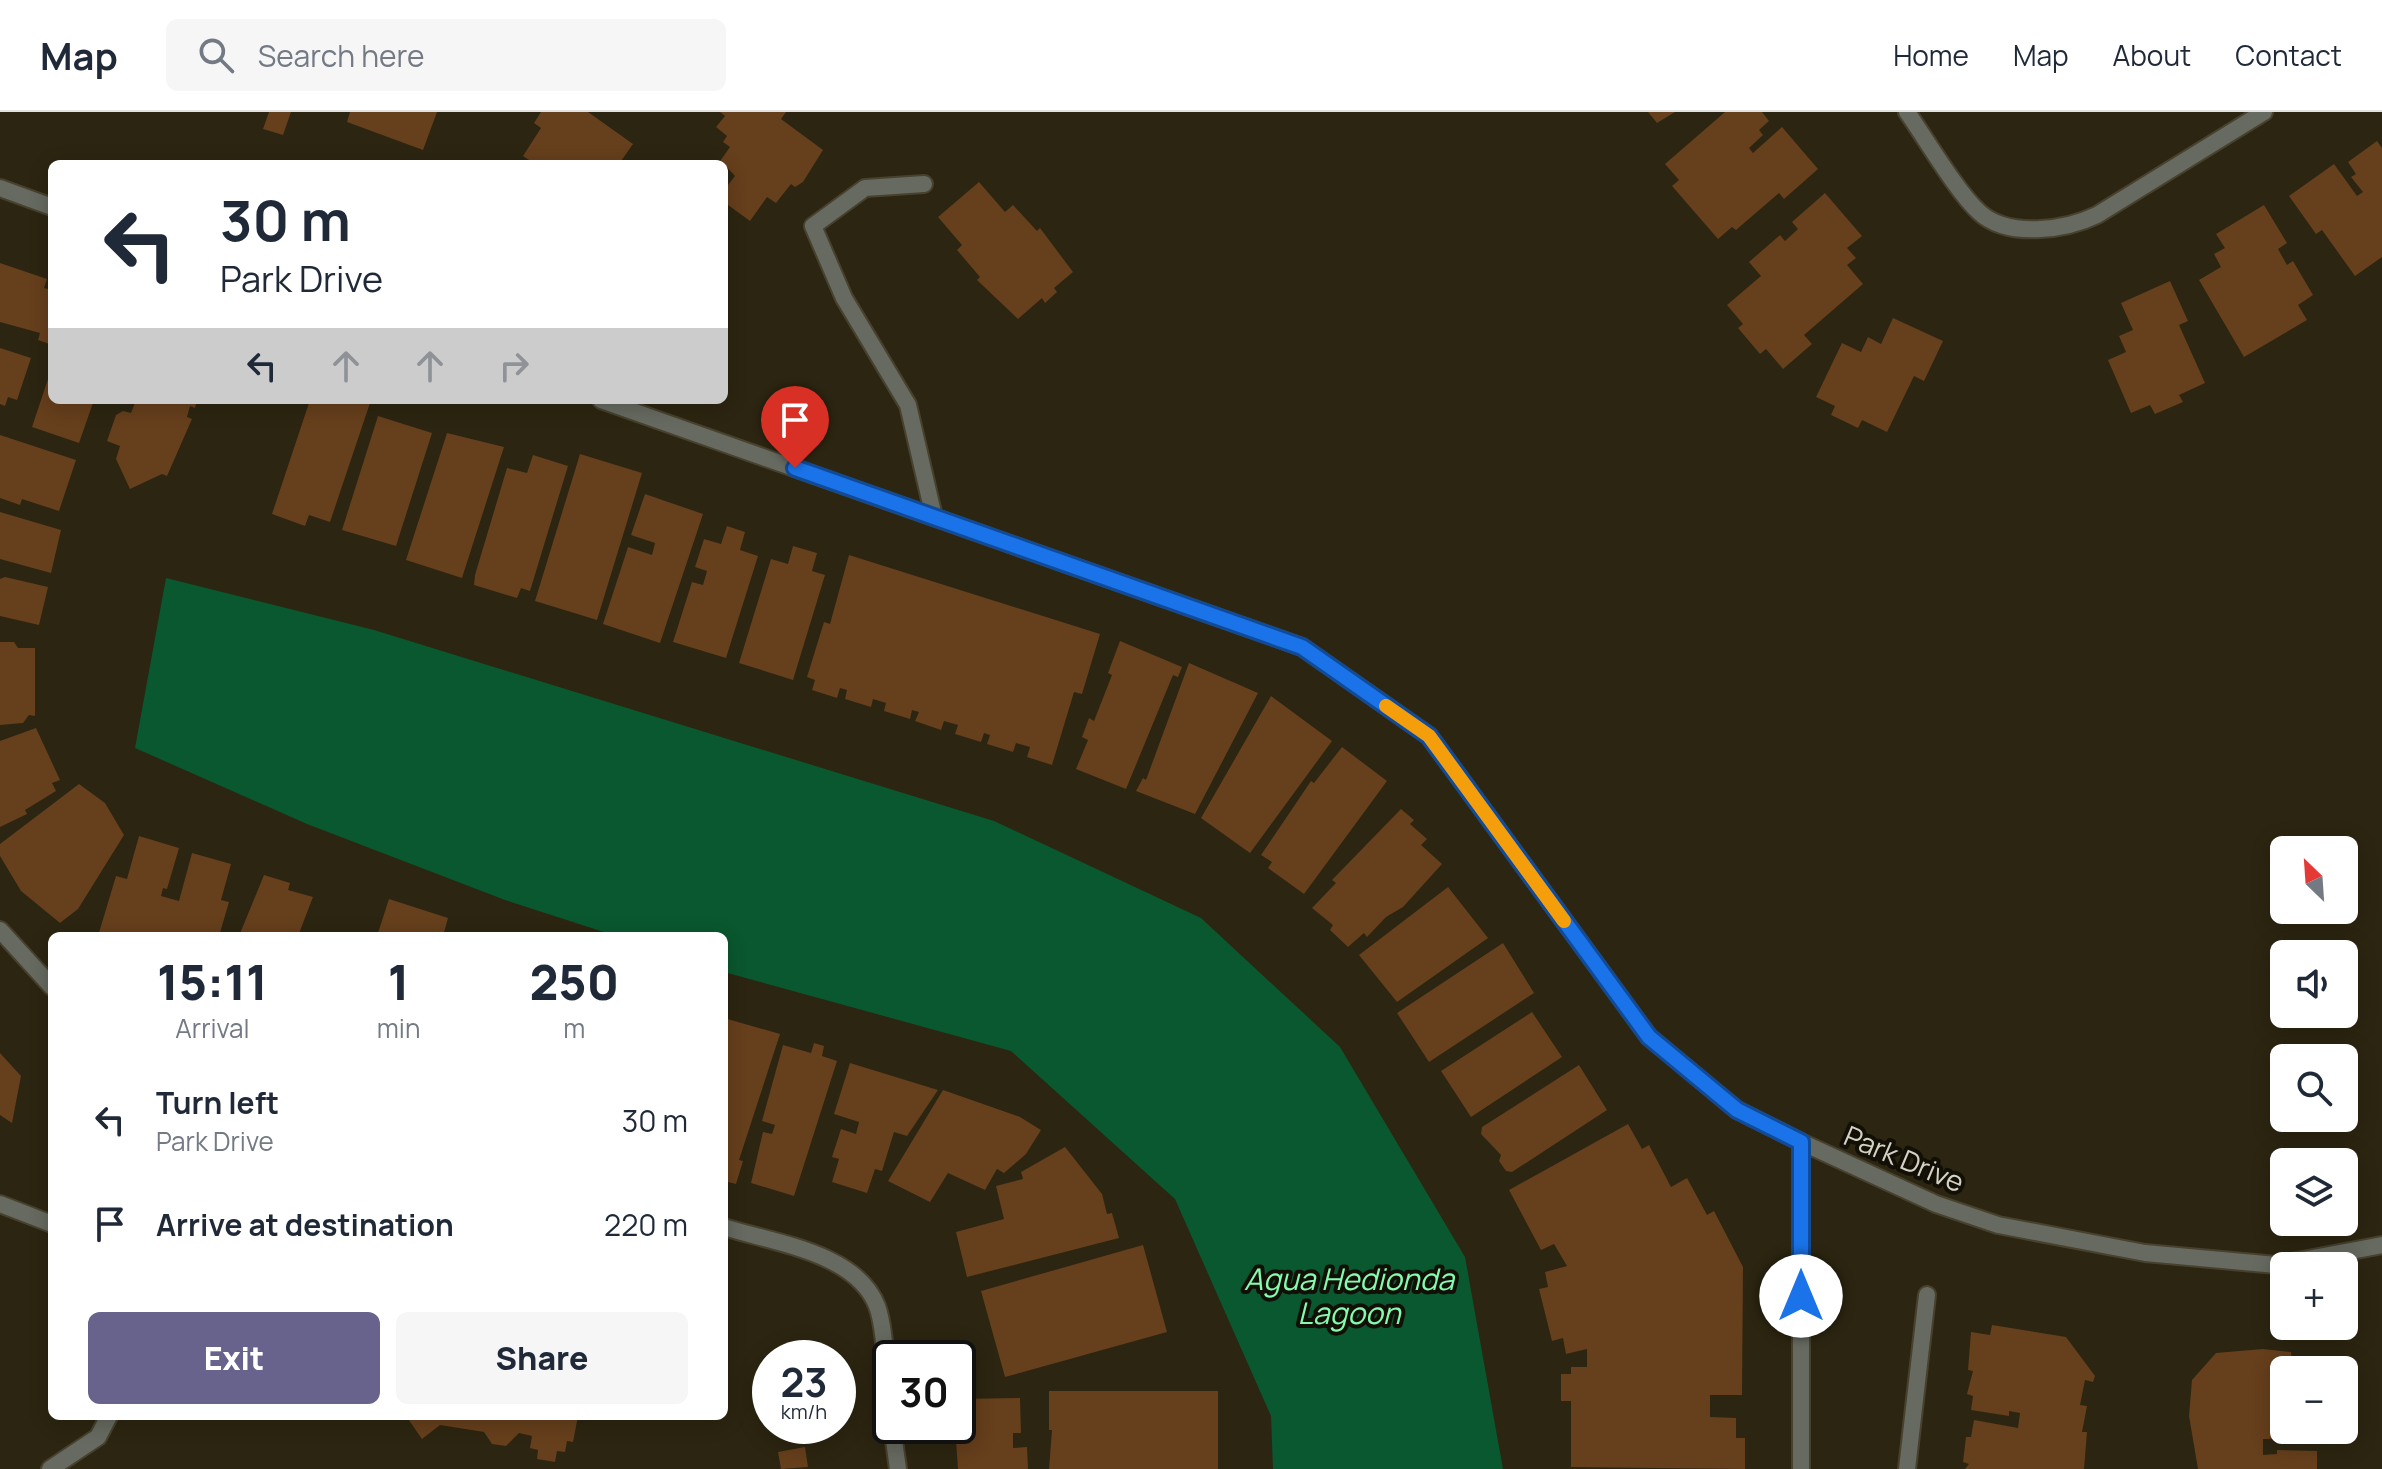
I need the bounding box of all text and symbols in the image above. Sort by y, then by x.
search box [166,19,726,91]
text: Map [40,29,118,81]
icon: search [194,33,238,77]
text: Search here [258,35,425,76]
text: Home [1893,36,1969,74]
text: Map [2013,36,2069,74]
text: About [2113,36,2191,74]
text: Contact [2235,36,2342,74]
text: 30 m [220,181,351,258]
icon: left [88,192,192,296]
text: Park Drive [220,254,383,303]
icon: left [240,344,284,388]
icon: ahead [324,344,368,388]
icon: ahead [408,344,452,388]
icon: right [492,344,536,388]
pin [761,386,829,468]
icon: arrive [773,398,817,442]
north arrow [2270,836,2358,924]
map controls [2270,836,2358,1444]
button: sound [2270,940,2358,1028]
text: 15:11 [157,949,268,1014]
text: 1 [388,949,409,1014]
text: 250 [529,949,619,1014]
text: Arrival [175,1010,250,1046]
text: min [377,1010,420,1046]
text: m [563,1010,585,1046]
button: search [2270,1044,2358,1132]
text: Turn left [156,1082,279,1123]
icon: left [88,1098,132,1142]
text: 30 m [622,1100,688,1141]
street label: Park Drive [1839,1116,1970,1200]
text: Park Drive [156,1123,274,1159]
button: layers [2270,1148,2358,1236]
icon: arrive [88,1202,132,1246]
text: Arrive at destination [156,1204,454,1245]
text: 220 m [604,1204,688,1245]
button: + [2270,1252,2358,1340]
position arrow [1759,1254,1843,1338]
water label: Agua Hedionda Lagoon [1244,1258,1455,1333]
button: Exit [88,1312,380,1404]
button: Share [396,1312,688,1404]
speed limit sign: 30 [872,1340,976,1444]
text: 23 [780,1354,828,1409]
button: − [2270,1356,2358,1444]
text: km/h [781,1398,827,1425]

